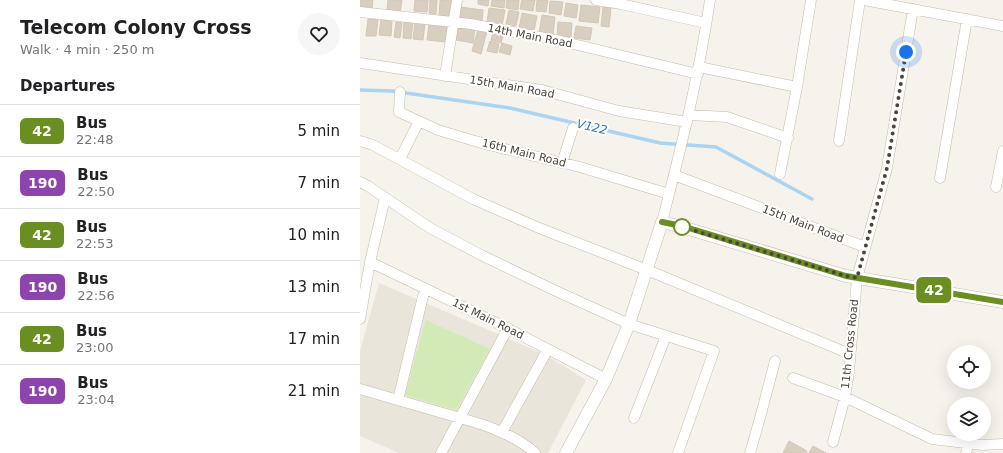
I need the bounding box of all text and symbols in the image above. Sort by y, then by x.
button: heart [298,13,340,55]
text: Telecom Colony Cross [20,16,252,38]
street label: 14th Main Road [486,21,574,51]
text: Walk · 4 min · 250 m [20,42,154,57]
your location [896,42,916,62]
street label: 15th Main Road [468,73,556,101]
text: Departures [20,77,115,95]
text: Bus [76,114,107,132]
water label: V122 [575,117,609,137]
text: 5 min [297,122,340,140]
text: 42 [32,123,52,139]
text: 22:48 [76,132,113,147]
street label: 16th Main Road [481,136,567,170]
text: Bus [77,166,108,184]
text: 7 min [297,174,340,192]
text: 190 [28,175,57,191]
text: 22:50 [77,184,115,199]
street label: 15th Main Road [760,202,846,246]
text: Bus [76,218,107,236]
unlabelled marker [673,218,691,236]
text: 10 min [288,226,340,244]
text: 42 [32,227,52,243]
text: 22:53 [76,236,113,251]
text: Bus [77,270,108,288]
line badge: 42 [916,277,952,303]
text: 13 min [288,278,340,296]
text: 190 [28,279,57,295]
text: 42 [924,282,944,298]
text: 22:56 [77,288,115,303]
street label: 1st Main Road [450,296,526,342]
street label: 11th Cross Road [839,299,861,389]
text: Bus [76,322,107,340]
text: 17 min [288,330,340,348]
text: 42 [32,331,52,347]
text: 23:00 [76,340,113,355]
map controls [947,345,991,441]
button: locate [947,345,991,389]
text: Bus [77,374,108,392]
text: 21 min [288,382,340,400]
text: 190 [28,383,57,399]
text: 23:04 [77,392,115,407]
button: layers [947,397,991,441]

